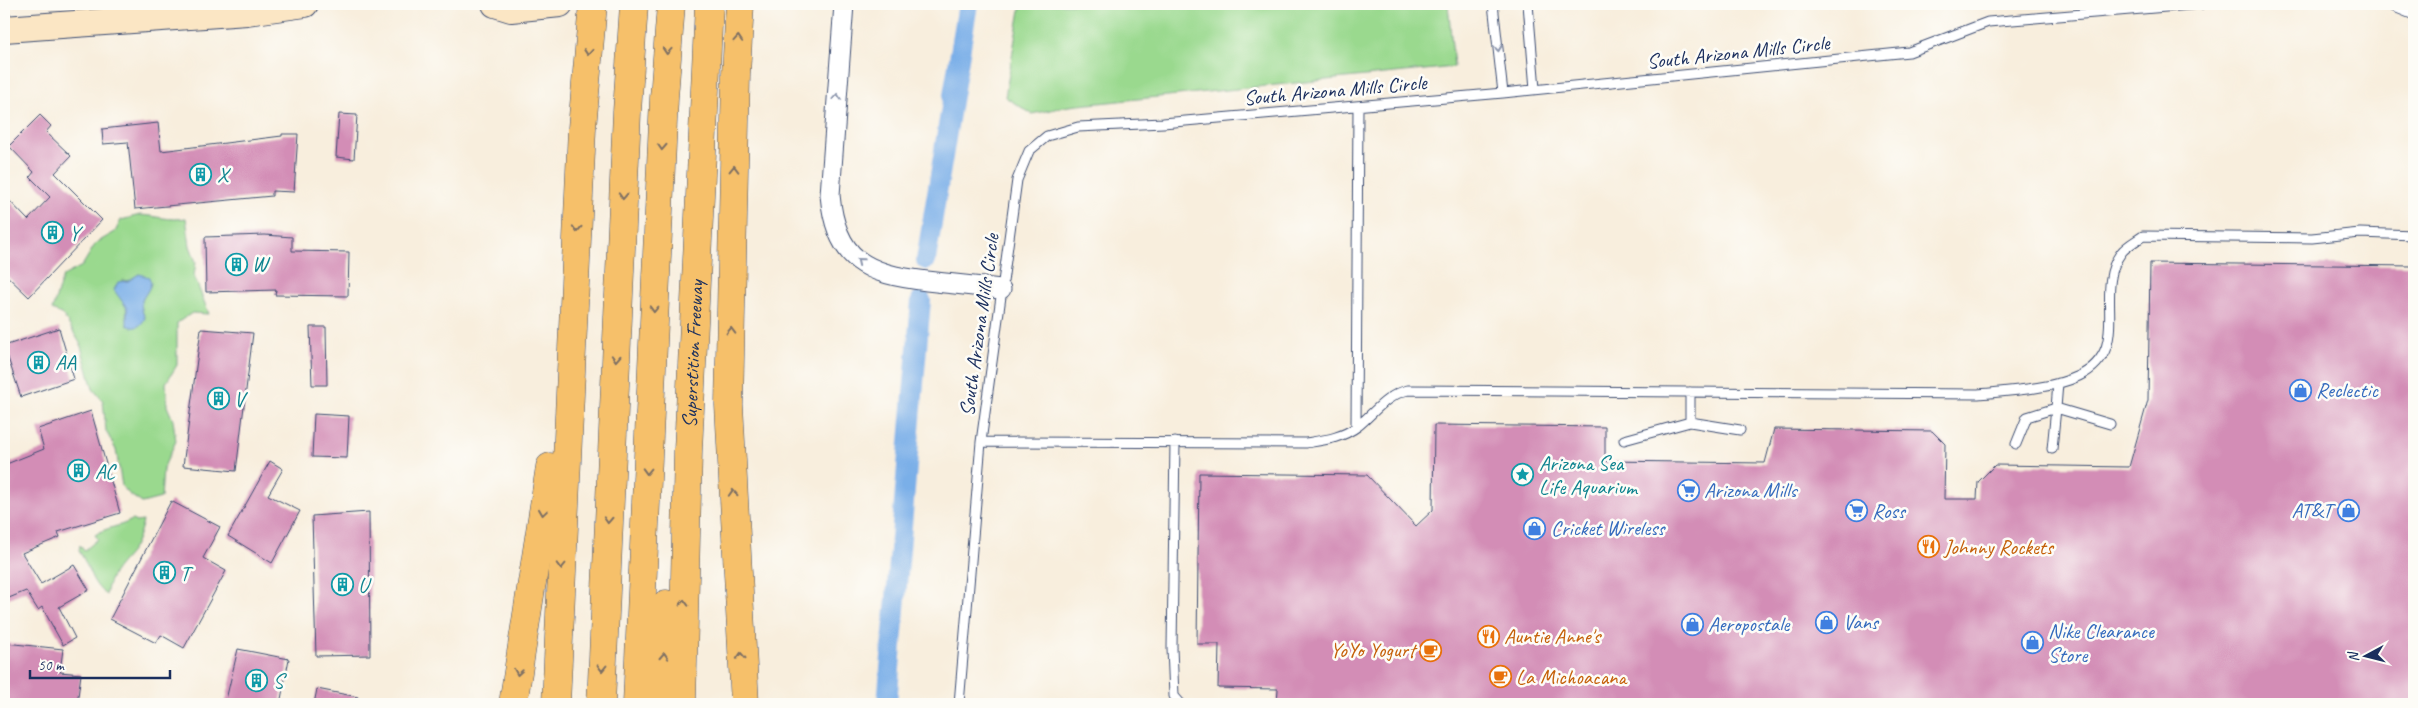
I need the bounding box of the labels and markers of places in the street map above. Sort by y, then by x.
place label: X [217,162,231,188]
building icon: X [189,163,213,187]
place label: Y [69,220,84,246]
building icon: Y [41,221,65,245]
place label: W [252,251,271,277]
building icon: W [224,252,248,276]
place label: AA [55,349,77,375]
building icon: AA [27,350,51,374]
place label: Reclectic [2316,377,2379,403]
shop icon: Reclectic [2288,378,2312,402]
place label: V [234,386,248,412]
building icon: V [206,387,230,411]
place label: Arizona Sea Life Aquarium [1539,450,1639,500]
place label: AC [95,458,117,484]
building icon: AC [67,459,91,483]
place icon: Arizona Sea Life Aquarium [1511,463,1535,487]
place label: Arizona Mills [1704,477,1798,503]
supermarket icon: Arizona Mills [1676,478,1700,502]
place label: AT&T [2291,497,2336,523]
place label: Ross [1872,498,1907,524]
shop icon: AT&T [2336,498,2360,522]
supermarket icon: Ross [1844,499,1868,523]
place label: Cricket Wireless [1551,515,1666,541]
shop icon: Cricket Wireless [1523,516,1547,540]
place label: Johnny Rockets [1943,534,2055,560]
restaurant icon: Johnny Rockets [1916,535,1940,559]
place label: T [180,560,194,586]
building icon: T [152,561,176,585]
place label: U [358,572,372,598]
building icon: U [330,573,354,597]
place label: Vans [1843,609,1880,635]
shop icon: Vans [1815,610,1839,634]
place label: Aeropostale [1708,611,1791,637]
shop icon: Aeropostale [1680,612,1704,636]
place label: Nike Clearance Store [2048,618,2155,668]
place label: Auntie Anne's [1504,623,1602,649]
restaurant icon: Auntie Anne's [1476,624,1500,648]
shop icon: Nike Clearance Store [2020,631,2044,655]
place label: YoYo Yogurt [1330,637,1418,663]
cafe icon: YoYo Yogurt [1419,638,1443,662]
place label: La Michoacana [1516,664,1629,690]
cafe icon: La Michoacana [1488,665,1512,689]
place label: S [273,668,287,694]
building icon: S [245,669,269,693]

